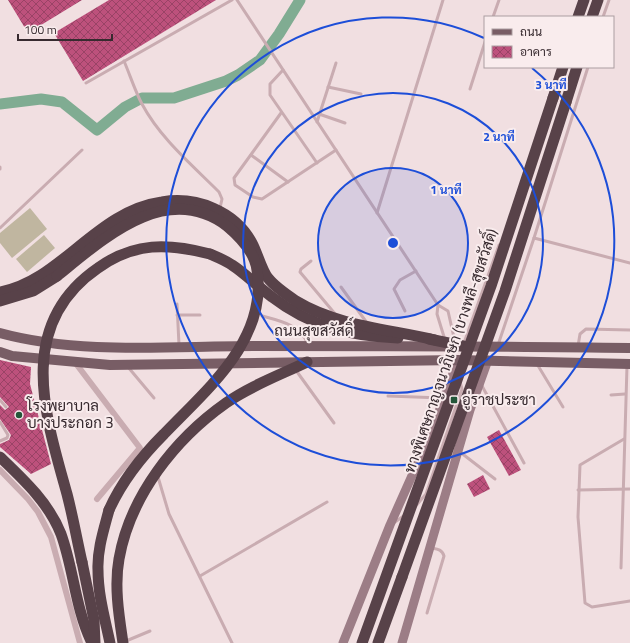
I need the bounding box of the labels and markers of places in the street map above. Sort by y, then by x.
centre of rings [386,236,400,250]
place label: อู่ราชประชา [462,388,536,411]
place label: โรงพยาบาล บางประกอก 3 [26,394,114,434]
marker: อู่ราชประชา [449,395,459,405]
marker: โรงพยาบาล บางประกอก 3 [14,410,24,420]

